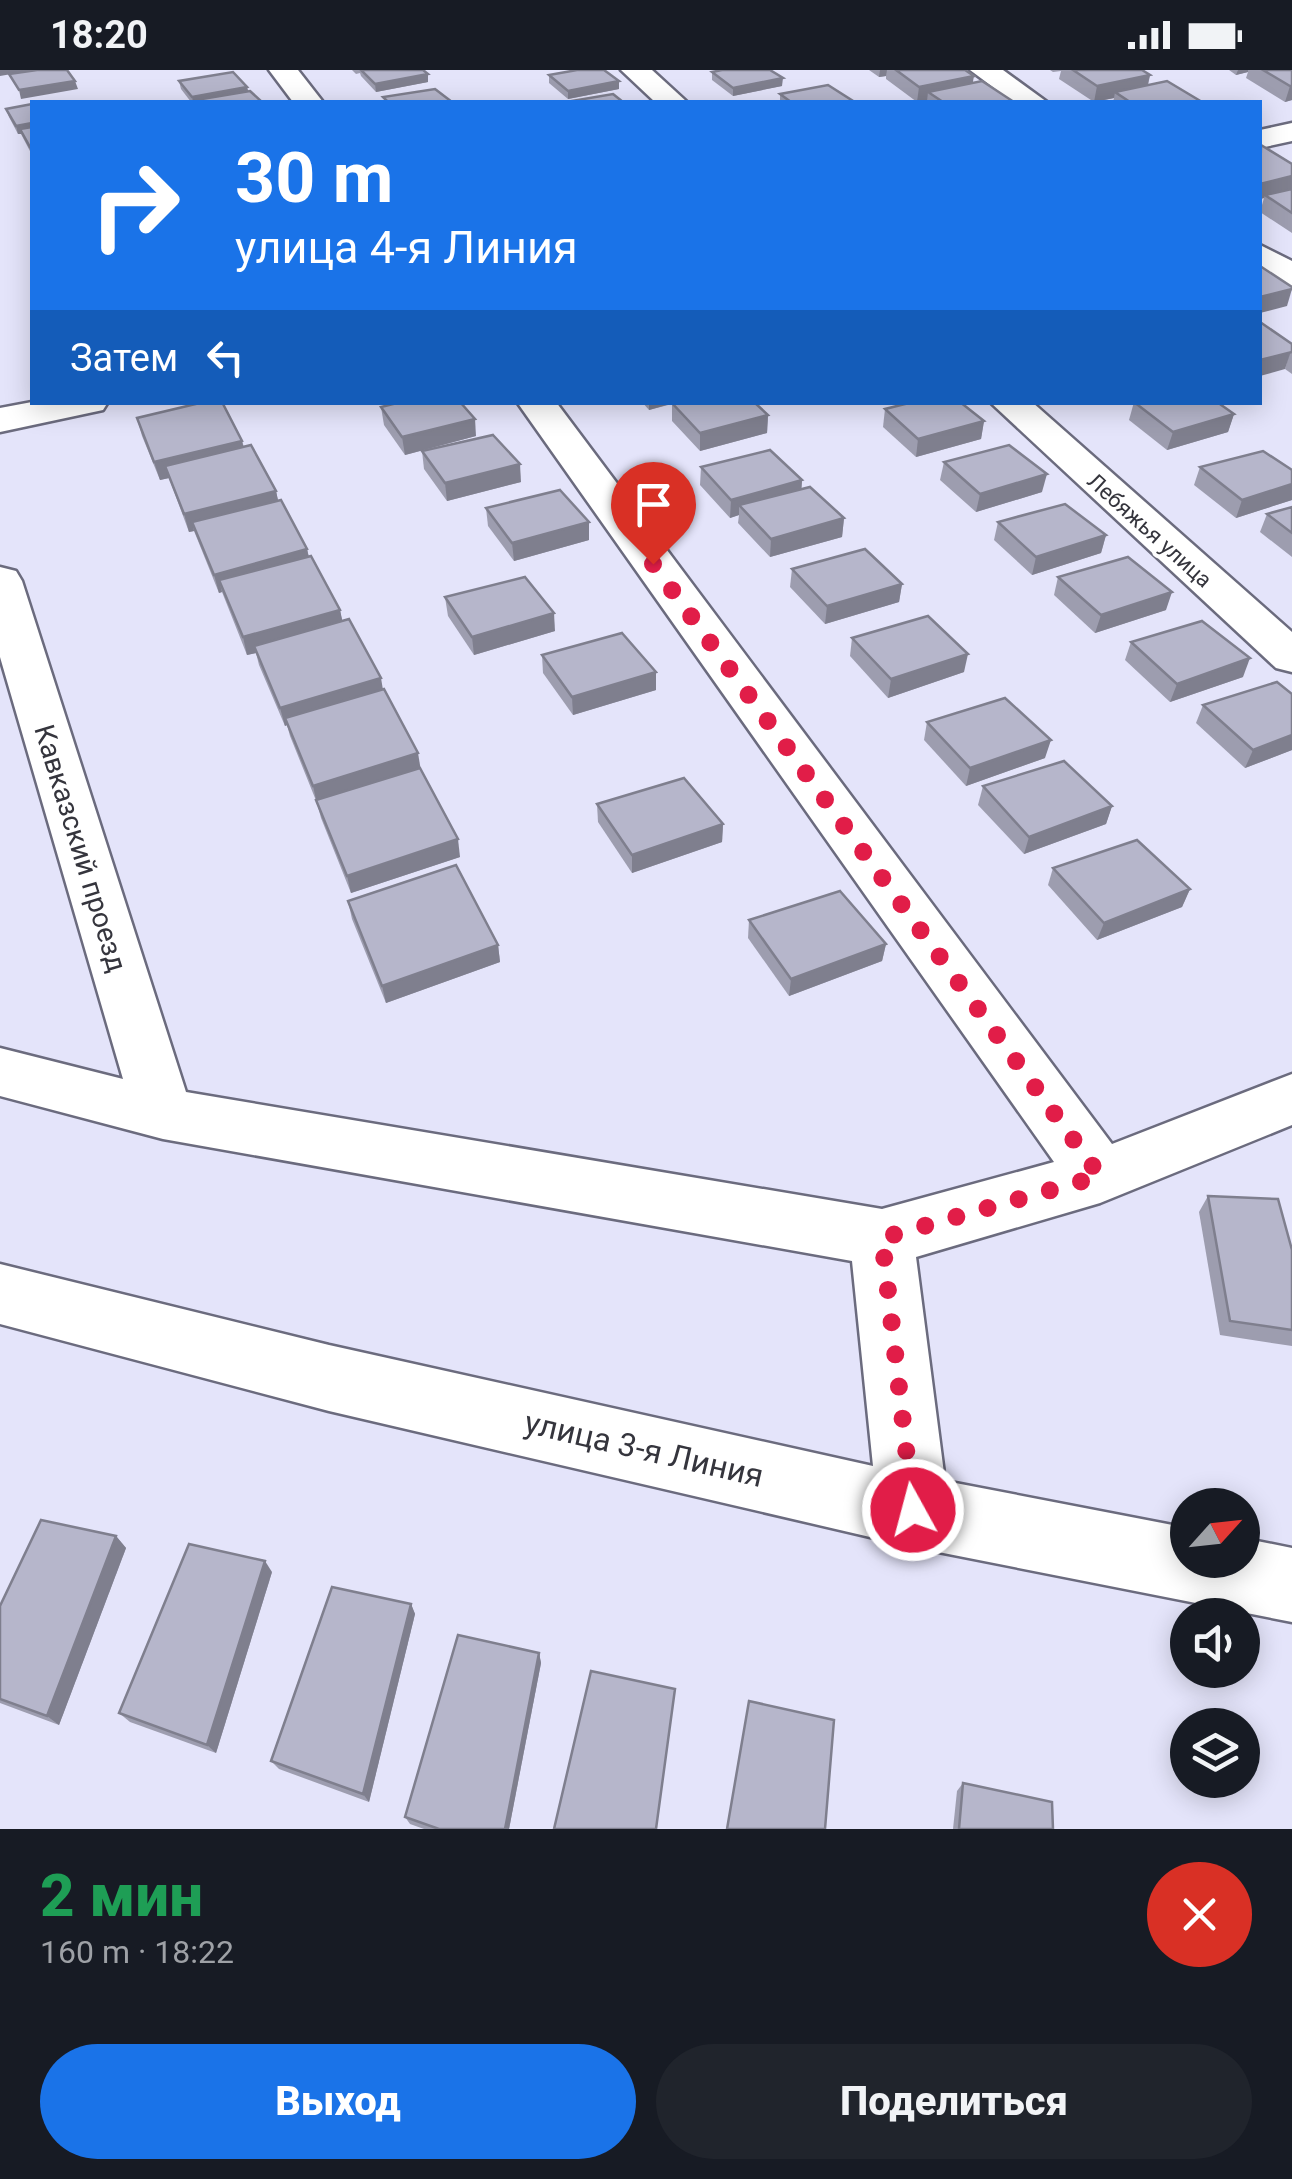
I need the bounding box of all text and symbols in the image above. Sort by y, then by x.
text: 18:20 [50,13,148,57]
text: 30 m [235,137,393,219]
icon: right [70,140,200,270]
text: улица 4-я Линия [235,221,578,274]
icon: left [198,330,253,385]
text: Затем [70,336,178,380]
pin [611,462,696,565]
street label: Лебяжья улица [1083,468,1217,593]
icon: arrive [626,477,681,532]
street label: Кавказский проезд [27,721,134,976]
street label: улица 3-я Линия [521,1403,767,1495]
position arrow [861,1458,965,1562]
north arrow [1170,1488,1260,1578]
map controls [1170,1488,1260,1798]
button: sound [1170,1598,1260,1688]
button: layers [1170,1708,1260,1798]
text: 2 мин [40,1860,203,1931]
button: close [1147,1862,1252,1967]
text: 160 m · 18:22 [40,1933,234,1971]
button: Выход [40,2044,636,2159]
button: Поделиться [656,2044,1252,2159]

